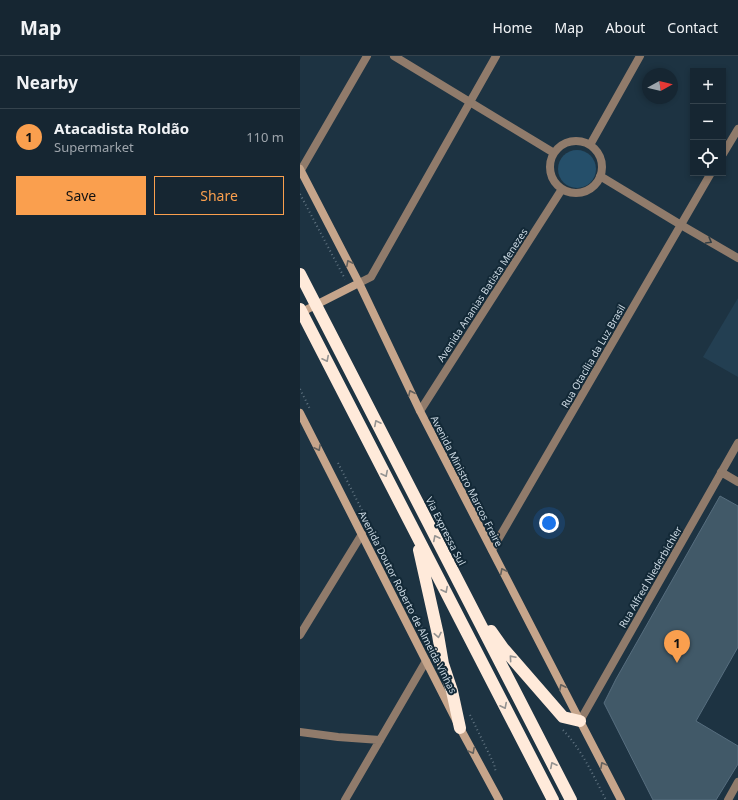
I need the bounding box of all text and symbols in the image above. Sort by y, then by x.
text: Map [20,15,61,41]
text: Home [493,18,532,37]
text: Map [554,18,584,37]
text: About [606,18,645,37]
text: Contact [667,18,718,37]
north arrow [642,68,678,104]
map controls [690,68,726,176]
button: + [690,68,726,104]
text: Nearby [16,71,78,94]
button: − [690,104,726,140]
text: Atacadista Roldão [54,118,189,138]
text: 1 [25,128,33,146]
text: 110 m [246,128,284,146]
text: Supermarket [54,138,134,156]
button: locate [690,140,726,176]
button: Save [16,176,146,215]
button: Share [154,176,284,215]
street label: Avenida Ananias Batista Menezes [433,225,531,364]
one-way arrow [705,237,712,244]
one-way arrow [346,260,353,268]
street label: Rua Otacília da Luz Brasil [558,302,628,410]
one-way arrow [321,355,329,362]
one-way arrow [408,390,416,398]
street label: Avenida Ministro Marcos Freire [428,413,506,549]
one-way arrow [374,419,381,427]
one-way arrow [313,443,321,451]
one-way arrow [381,470,388,478]
street label: Via Expressa Sul [423,494,469,568]
street label: Avenida Doutor Roberto de Almeida Vinhas [356,508,460,696]
your location [539,513,559,533]
street label: Rua Alfred Niederbichler [615,524,685,630]
one-way arrow [433,535,441,542]
one-way arrow [500,568,507,575]
one-way arrow [440,586,448,593]
pin: 1 [664,630,690,663]
one-way arrow [433,632,442,639]
one-way arrow [509,656,516,663]
one-way arrow [559,684,567,691]
one-way arrow [500,701,507,709]
one-way arrow [468,746,475,754]
one-way arrow [550,762,558,770]
one-way arrow [600,762,608,770]

